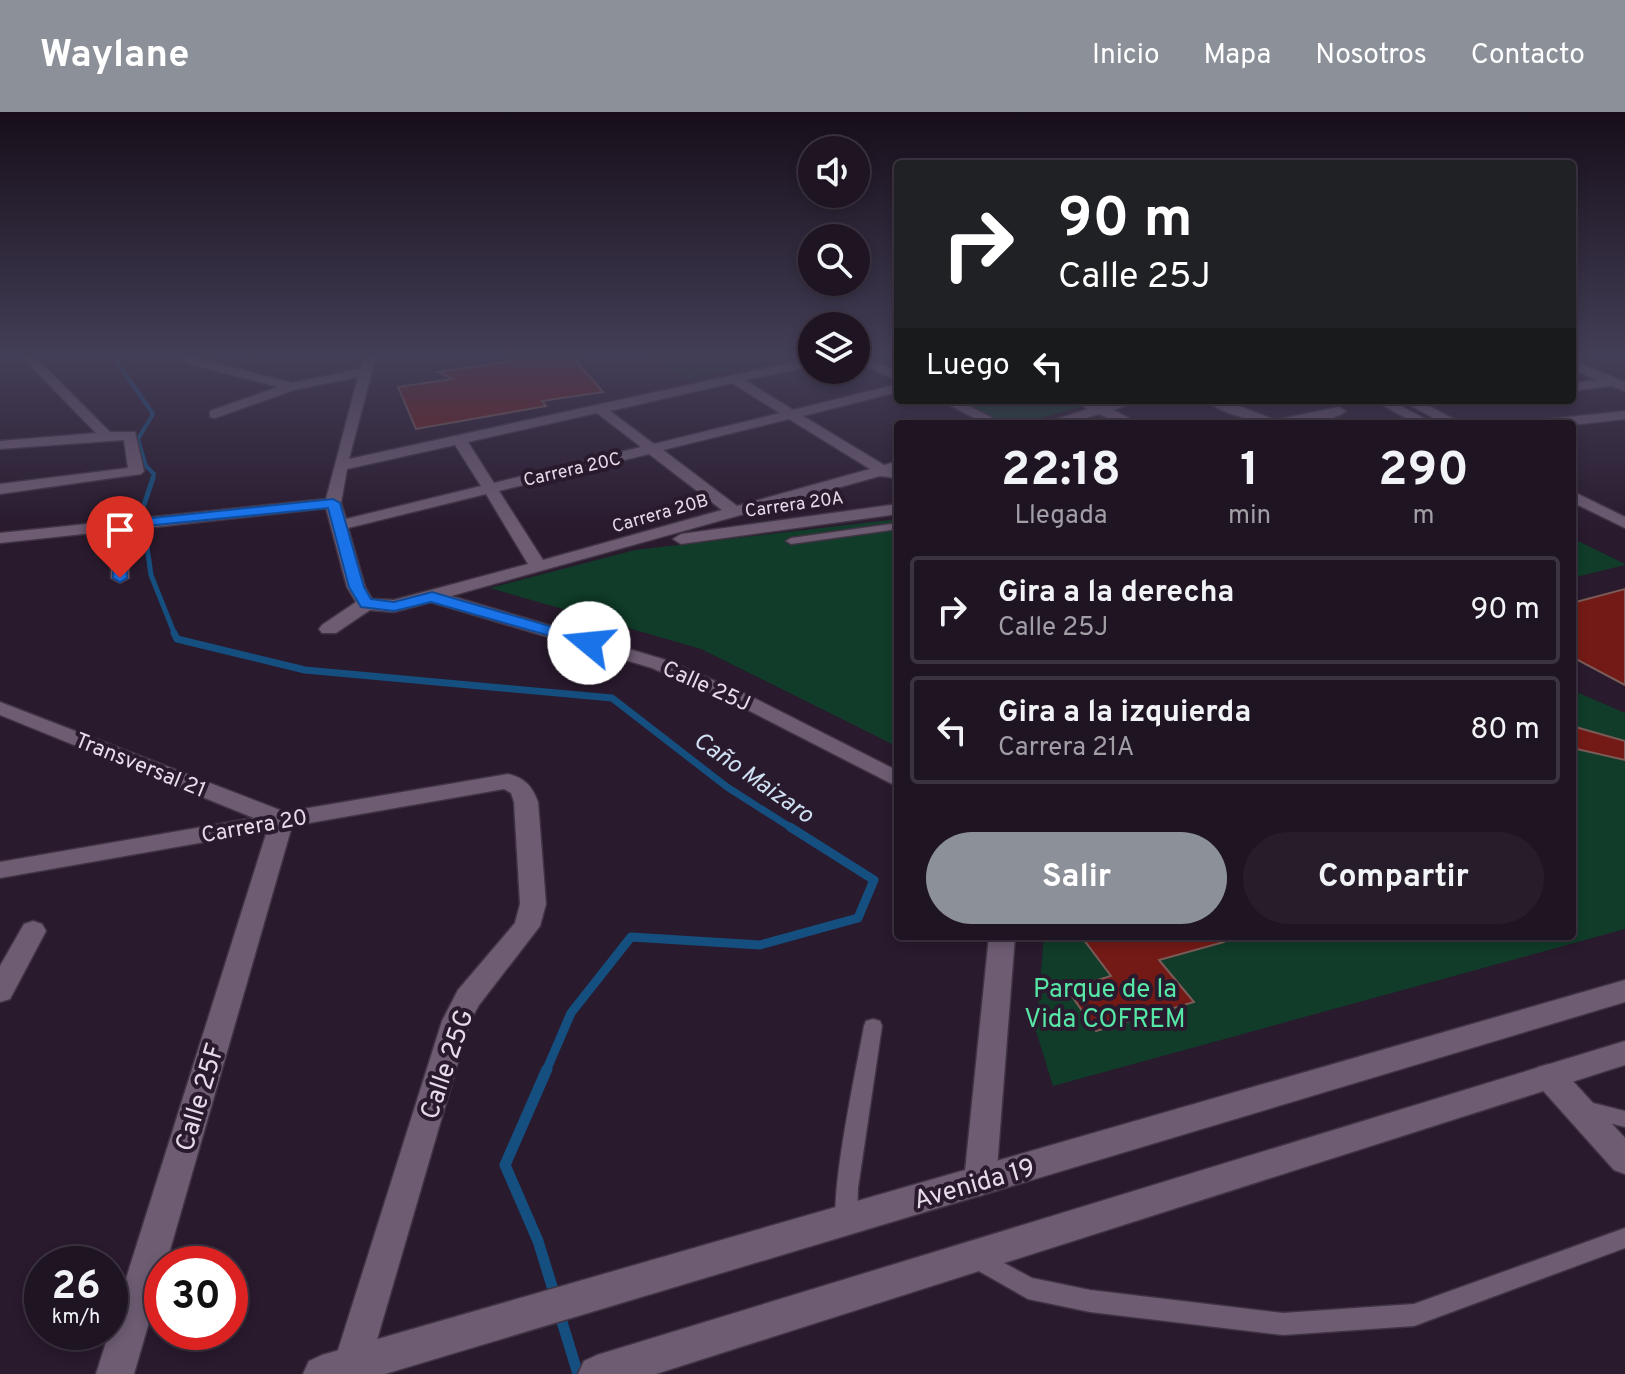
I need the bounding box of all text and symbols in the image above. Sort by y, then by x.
text: Waylane [40,32,189,81]
text: Inicio [1092,38,1160,74]
text: Mapa [1204,38,1271,74]
text: Nosotros [1315,38,1427,74]
text: Contacto [1471,38,1585,74]
map controls [798,136,870,384]
button: sound [798,136,870,208]
text: 90 m [1058,186,1193,256]
icon: right [926,192,1030,296]
button: search [798,224,870,296]
text: Calle 25J [1058,255,1211,301]
button: layers [798,312,870,384]
icon: left [1026,344,1070,388]
text: Luego [926,348,1010,385]
text: 22:18 [1001,442,1121,502]
text: 1 [1240,442,1259,502]
text: 290 [1378,442,1469,502]
street label: Carrera 20C [521,448,623,493]
street label: Carrera 20A [743,487,845,524]
street label: Carrera 20B [609,490,711,539]
pin [86,496,154,578]
text: Llegada [1014,500,1107,533]
text: min [1228,500,1271,533]
text: m [1413,500,1435,533]
icon: arrive [98,508,142,552]
text: Gira a la derecha [998,575,1234,612]
icon: right [930,588,974,632]
text: 90 m [1471,592,1540,629]
position arrow [547,601,631,685]
text: Calle 25J [998,612,1108,645]
street label: Calle 25J [658,656,754,719]
text: Gira a la izquierda [998,695,1251,732]
icon: left [930,708,974,752]
text: 80 m [1470,712,1540,749]
water label: Caño Maizaro [687,726,819,831]
street label: Transversal 21 [71,728,210,805]
text: Carrera 21A [998,732,1134,765]
street label: Carrera 20 [199,805,309,850]
button: Salir [926,832,1227,924]
button: Compartir [1243,832,1544,924]
park label: Parque de la Vida COFREM [1024,974,1186,1037]
street label: Calle 25G [414,1005,483,1124]
street label: Calle 25F [169,1040,233,1156]
street label: Avenida 19 [910,1152,1039,1218]
speed limit sign: 30 [144,1246,248,1350]
text: 26 [51,1263,101,1313]
text: km/h [52,1305,100,1331]

